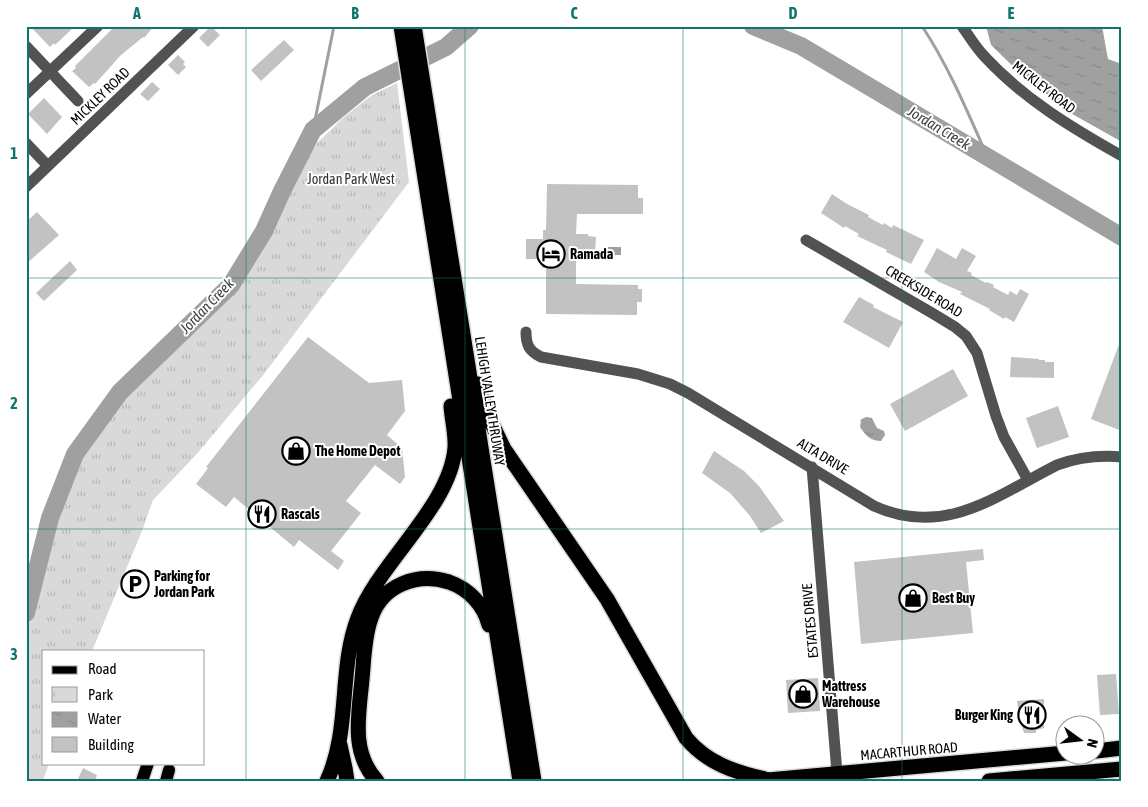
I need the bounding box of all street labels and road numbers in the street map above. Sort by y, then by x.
street label: MICKLEY ROAD [1009,57,1079,117]
street label: MICKLEY ROAD [67,64,133,128]
street label: CREEKSIDE ROAD [883,262,966,320]
street label: LEHIGH VALLEY THRUWAY [472,335,508,468]
street label: ALTA DRIVE [795,435,851,477]
street label: ESTATES DRIVE [799,583,821,659]
street label: MACARTHUR ROAD [860,739,958,763]

